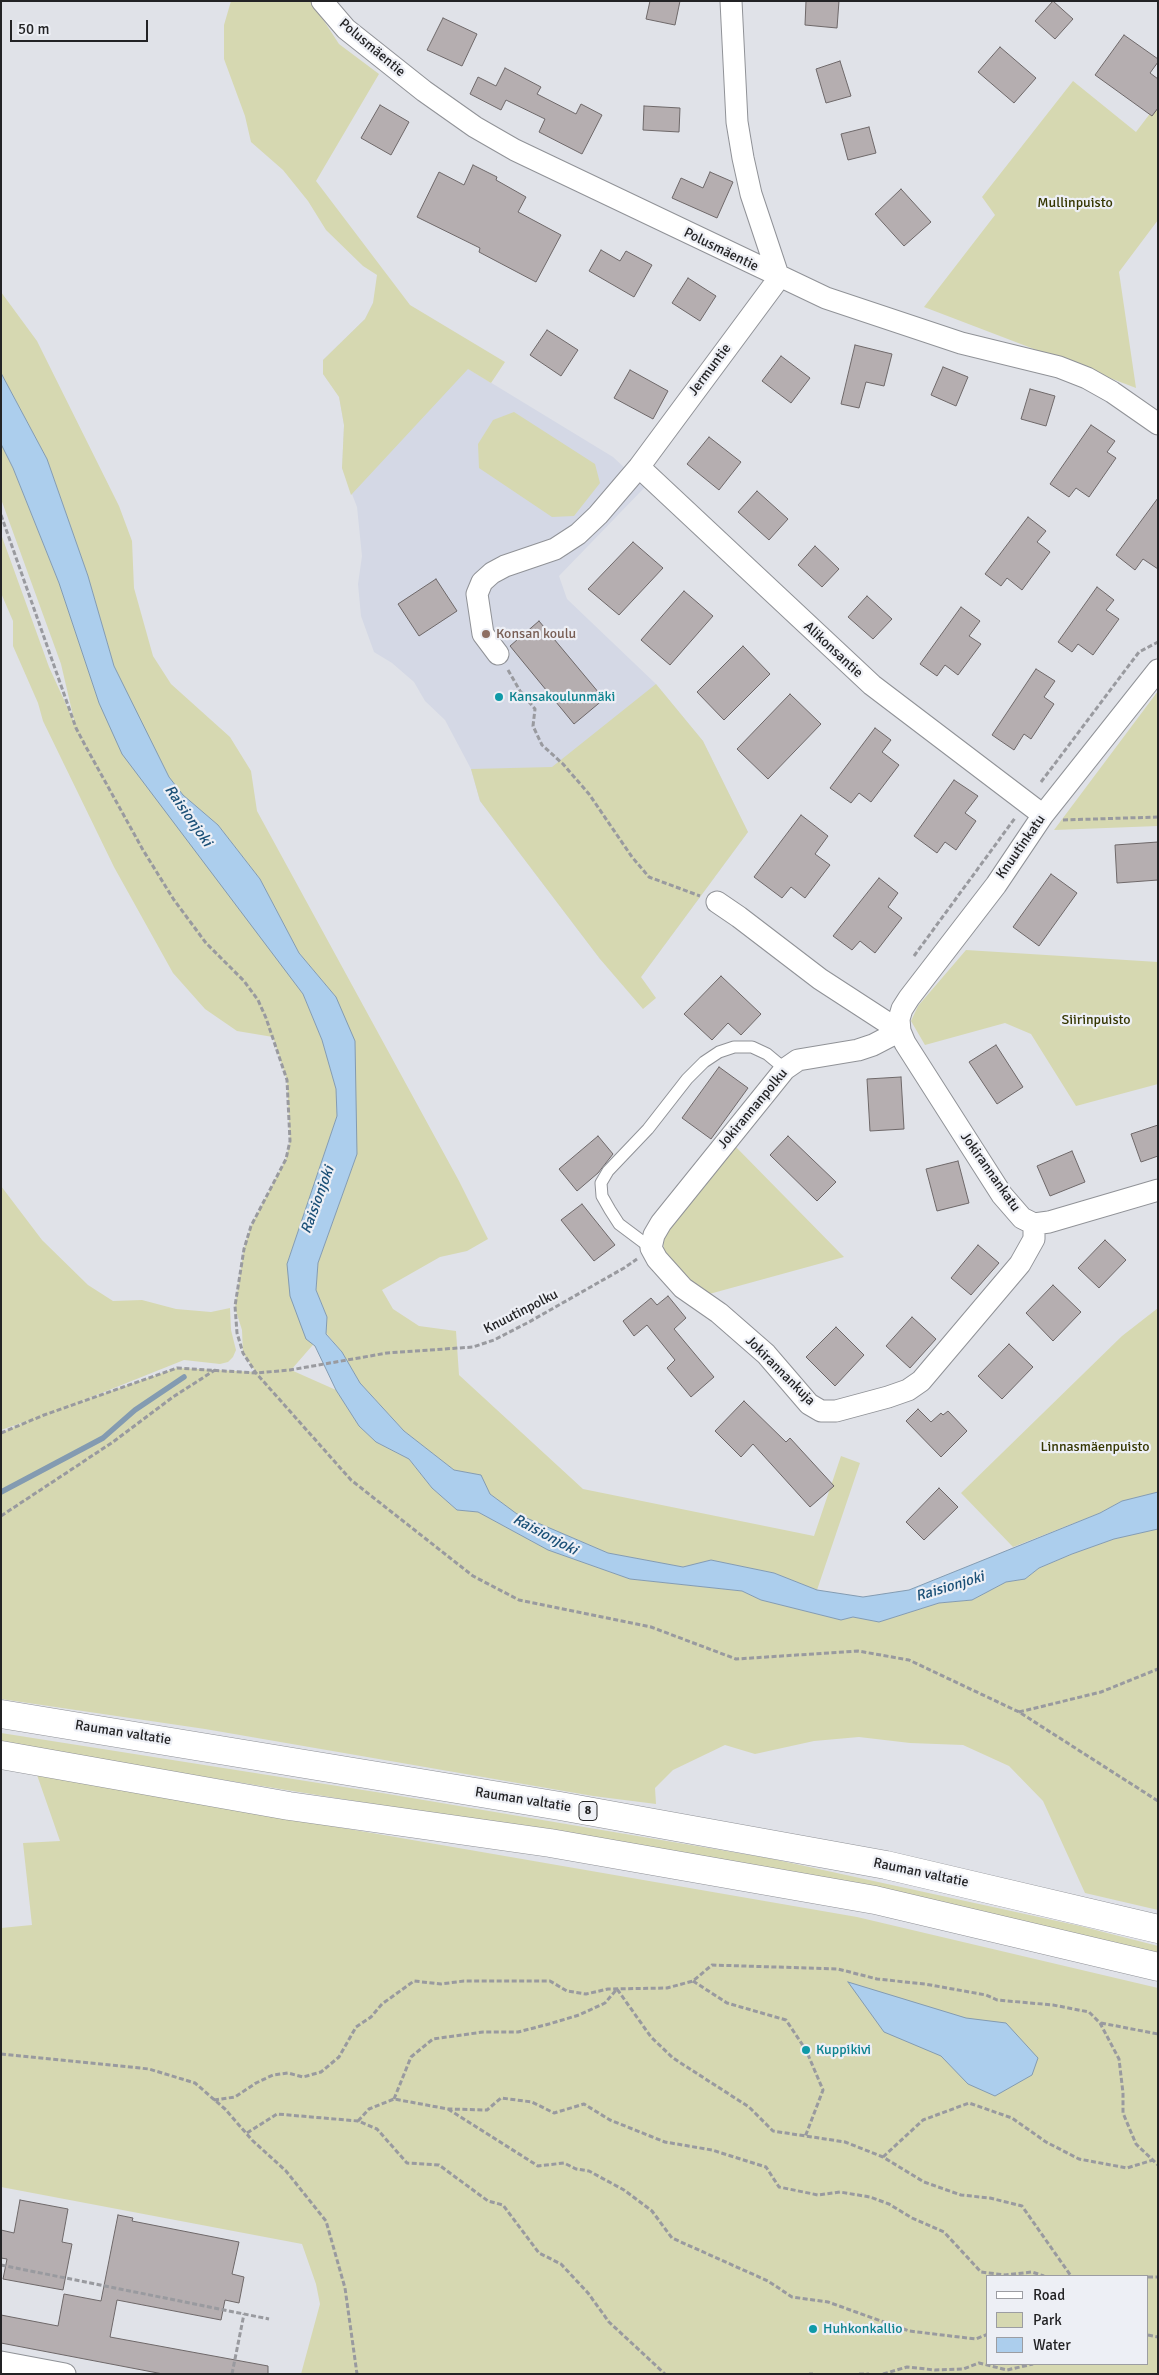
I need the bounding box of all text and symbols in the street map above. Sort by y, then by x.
scale bar [12,10,150,42]
street label: Polusmäentie [335,15,409,81]
text: 50 m [18,20,49,38]
park label: Mullinpuisto [1037,195,1113,211]
street label: Polusmäentie [681,225,761,275]
street label: Jermuntie [685,341,735,399]
street label: Alikonsantie [800,618,866,682]
place label: Konsan koulu [496,626,576,642]
marker: Konsan koulu [480,628,492,640]
place label: Kansakoulunmäki [509,689,615,705]
marker: Kansakoulunmäki [493,691,505,703]
water label: Raisionjoki [160,782,216,850]
street label: Knuutinkatu [993,812,1049,882]
park label: Siirinpuisto [1061,1012,1131,1028]
street label: Jokirannanpolku [715,1065,791,1153]
street label: Jokirannankatu [956,1129,1024,1215]
water label: Raisionjoki [297,1164,339,1236]
street label: Knuutinpolku [481,1286,561,1338]
street label: Jokirannankuja [742,1333,818,1409]
park label: Linnasmäenpuisto [1040,1439,1150,1455]
water label: Raisionjoki [510,1510,580,1560]
water label: Raisionjoki [914,1568,986,1606]
street label: Rauman valtatie [74,1717,172,1749]
street label: Rauman valtatie [474,1784,572,1816]
road number: 8 [579,1802,597,1820]
street label: Rauman valtatie [872,1855,970,1891]
place label: Kuppikivi [816,2042,871,2058]
marker: Kuppikivi [800,2044,812,2056]
legend [986,2275,1149,2365]
text: Road [1033,2286,1065,2304]
text: Park [1033,2311,1062,2329]
place label: Huhkonkallio [823,2321,903,2337]
marker: Huhkonkallio [807,2323,819,2335]
text: Water [1033,2336,1071,2354]

